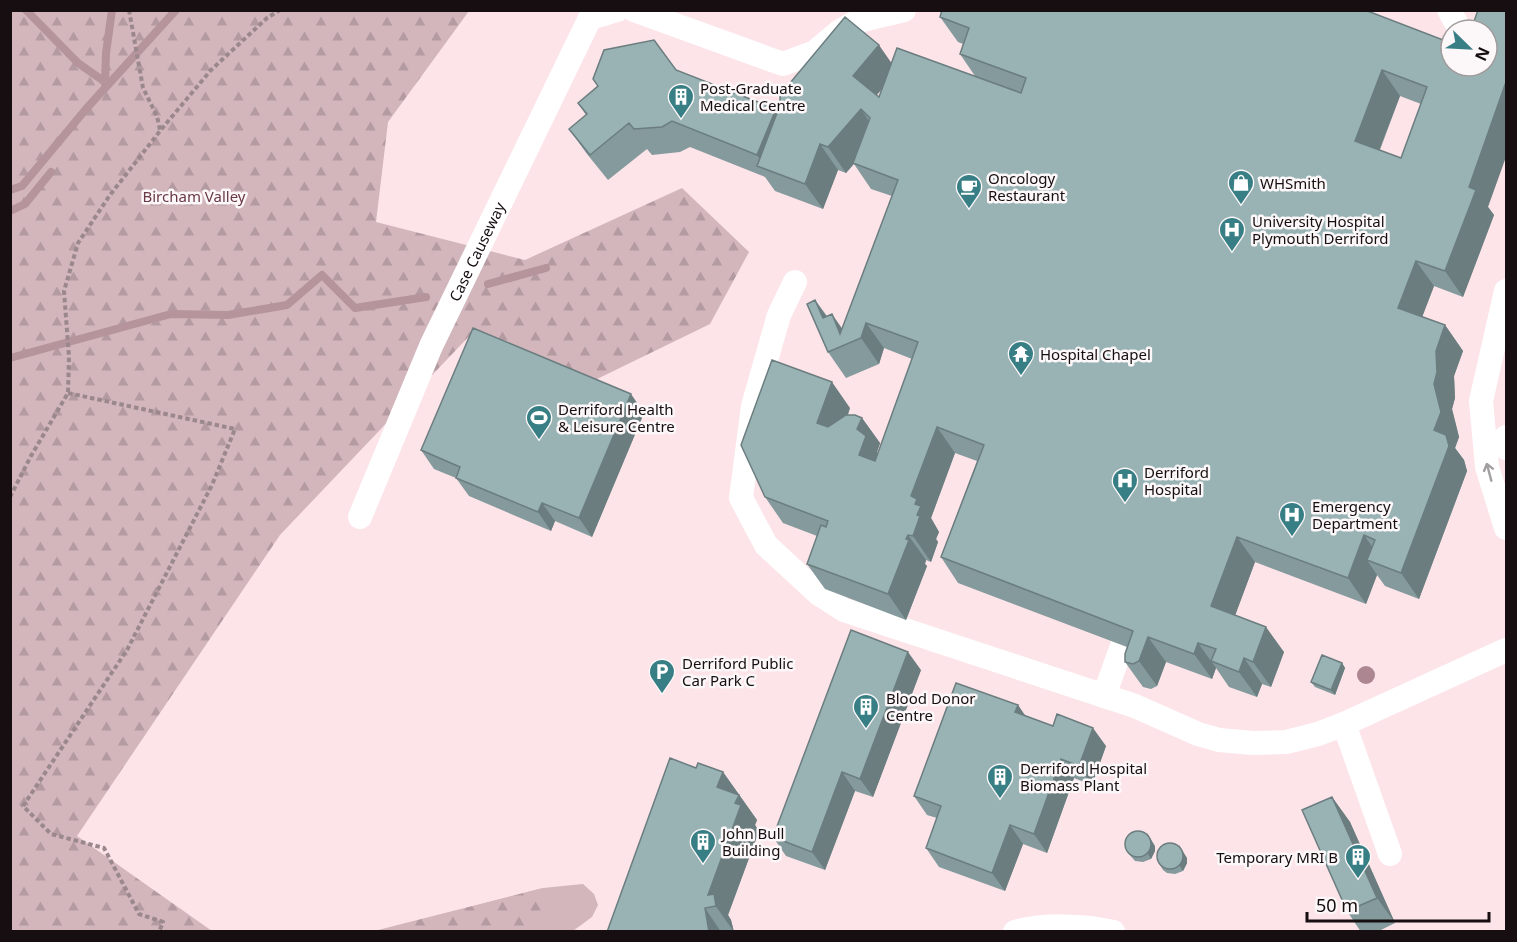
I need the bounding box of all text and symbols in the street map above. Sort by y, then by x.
north arrow [1439,18,1499,78]
text: N [1470,44,1495,65]
place label: Post-Graduate Medical Centre [700,78,806,115]
building icon: Post-Graduate Medical Centre [666,82,696,120]
place label: Oncology Restaurant [988,168,1066,205]
shop icon: WHSmith [1226,168,1256,206]
cafe icon: Oncology Restaurant [954,172,984,210]
place label: WHSmith [1260,173,1326,193]
park label: Bircham Valley [143,186,246,206]
street label: Case Causeway [444,198,509,305]
place label: University Hospital Plymouth Derriford [1252,211,1389,248]
hospital icon: University Hospital Plymouth Derriford [1217,215,1247,253]
temple icon: Hospital Chapel [1006,339,1036,377]
place label: Hospital Chapel [1040,344,1151,364]
place label: Derriford Health & Leisure Centre [558,399,675,436]
sports icon: Derriford Health & Leisure Centre [524,403,554,441]
place label: Derriford Hospital [1144,462,1209,499]
one-way arrow [1483,463,1494,482]
hospital icon: Derriford Hospital [1110,466,1140,504]
place label: Emergency Department [1312,496,1398,533]
hospital icon: Emergency Department [1277,500,1307,538]
place label: Derriford Public Car Park C [682,653,793,690]
parking icon: Derriford Public Car Park C [647,657,677,695]
place label: Blood Donor Centre [886,688,975,725]
building icon: Blood Donor Centre [851,692,881,730]
place label: Derriford Hospital Biomass Plant [1020,758,1147,795]
building icon: Derriford Hospital Biomass Plant [985,762,1015,800]
place label: John Bull Building [720,823,784,860]
building icon: John Bull Building [688,827,718,865]
building icon: Temporary MRI B [1343,842,1373,880]
place label: Temporary MRI B [1216,847,1338,867]
scale bar [1307,885,1488,923]
text: 50 m [1316,893,1358,917]

